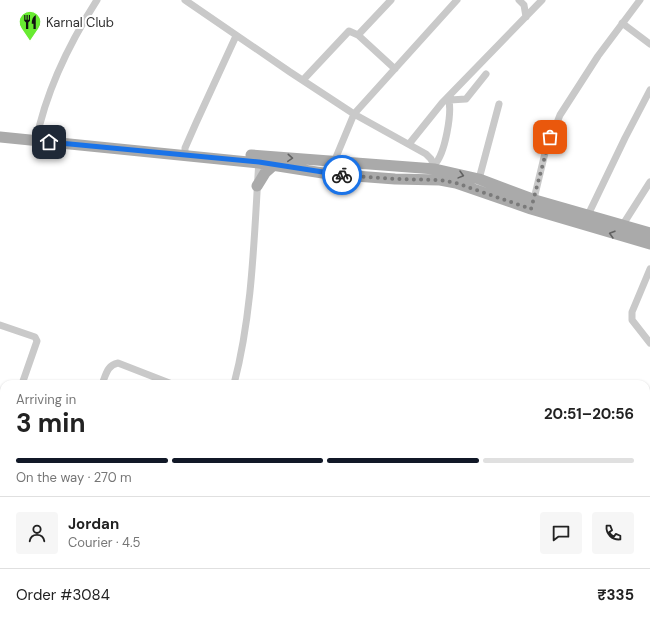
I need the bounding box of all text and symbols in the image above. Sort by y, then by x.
restaurant icon: Karnal Club [17,9,43,42]
place label: Karnal Club [46,14,114,31]
pin [533,120,567,154]
pin [32,125,66,159]
icon: bag [539,126,561,148]
icon: home [38,131,60,153]
one-way arrow [287,153,293,162]
courier [322,155,362,195]
icon: bike [331,164,353,186]
one-way arrow [457,170,464,178]
one-way arrow [609,230,616,239]
text: Arriving in [16,391,76,408]
text: 20:51–20:56 [544,404,634,424]
text: 3 min [16,406,85,440]
text: On the way · 270 m [16,469,132,486]
button: person [16,512,58,554]
button: chat [540,512,582,554]
button: phone [592,512,634,554]
text: Jordan [68,514,119,534]
text: Courier · 4.5 [68,534,141,551]
text: Order #3084 [16,585,110,605]
text: ₹335 [597,585,634,605]

